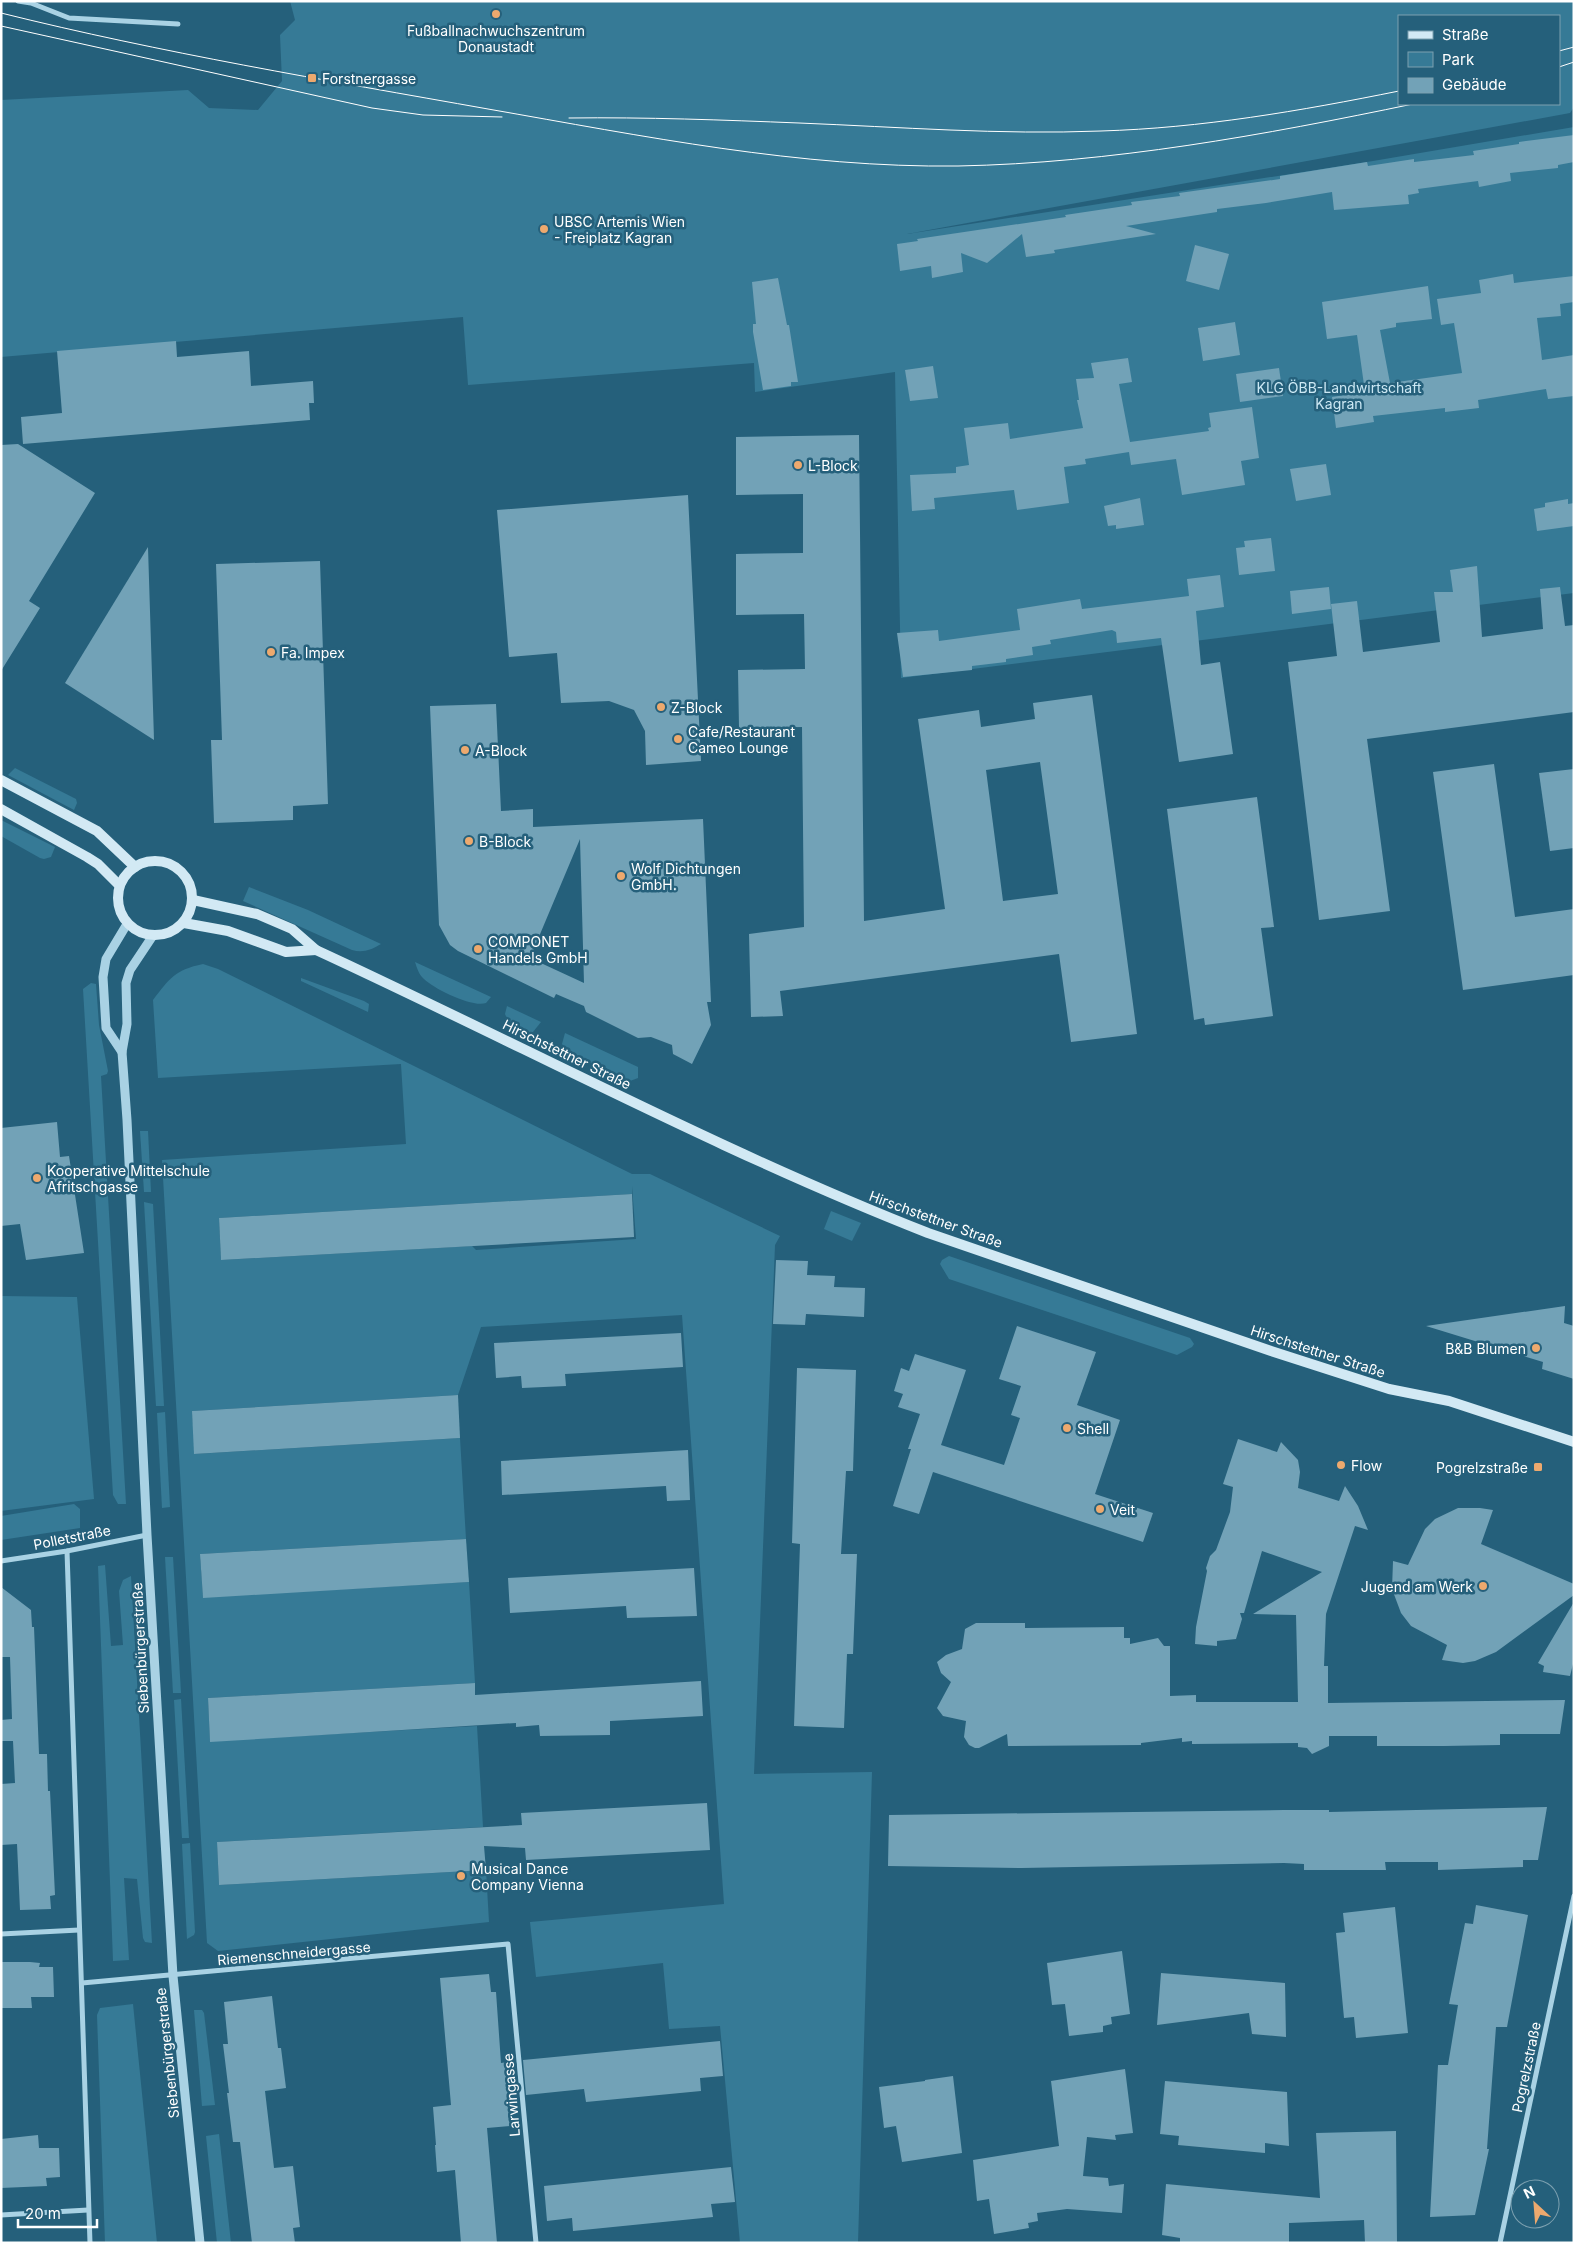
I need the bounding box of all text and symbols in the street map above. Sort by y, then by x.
marker: Fußballnachwuchszentrum Donaustadt [490,8,502,20]
legend [1398,15,1560,105]
place label: Fußballnachwuchszentrum Donaustadt [407,22,585,55]
text: Straße [1442,25,1489,44]
text: Park [1442,50,1475,69]
place label: Forstnergasse [322,70,416,87]
marker: Forstnergasse [306,72,318,84]
text: Gebäude [1442,75,1507,94]
place label: UBSC Artemis Wien - Freiplatz Kagran [554,213,685,246]
marker: UBSC Artemis Wien - Freiplatz Kagran [538,223,550,235]
park label: KLG ÖBB-Landwirtschaft Kagran [1257,379,1422,412]
place label: L-Block [808,457,858,474]
marker: L-Block [792,459,804,471]
place label: Fa. Impex [281,644,345,661]
marker: Fa. Impex [265,646,277,658]
place label: Z-Block [671,699,723,716]
marker: Z-Block [655,701,667,713]
place label: Cafe/Restaurant Cameo Lounge [688,723,796,756]
marker: Cafe/Restaurant Cameo Lounge [672,733,684,745]
place label: A-Block [475,742,528,759]
marker: A-Block [459,744,471,756]
place label: B-Block [479,833,532,850]
marker: B-Block [463,835,475,847]
place label: Wolf Dichtungen GmbH. [631,860,741,893]
marker: Wolf Dichtungen GmbH. [615,870,627,882]
place label: COMPONET Handels GmbH [488,933,588,966]
marker: COMPONET Handels GmbH [472,943,484,955]
street label: Hirschstettner Straße [500,1016,634,1092]
place label: Kooperative Mittelschule Afritschgasse [47,1162,210,1195]
marker: Kooperative Mittelschule Afritschgasse [31,1172,43,1184]
street label: Hirschstettner Straße [867,1187,1005,1251]
street label: Hirschstettner Straße [1248,1321,1388,1381]
place label: B&B Blumen [1445,1340,1526,1357]
marker: B&B Blumen [1530,1342,1542,1354]
place label: Shell [1077,1420,1109,1437]
marker: Shell [1061,1422,1073,1434]
place label: Flow [1351,1457,1382,1474]
marker: Flow [1335,1459,1347,1471]
place label: Pogrelzstraße [1436,1459,1528,1476]
marker: Pogrelzstraße [1532,1461,1544,1473]
place label: Veit [1110,1501,1136,1518]
marker: Veit [1094,1503,1106,1515]
street label: Polletstraße [32,1521,112,1553]
place label: Jugend am Werk [1361,1578,1473,1595]
marker: Jugend am Werk [1477,1580,1489,1592]
street label: Siebenbürgerstraße [128,1582,152,1714]
place label: Musical Dance Company Vienna [471,1860,584,1893]
marker: Musical Dance Company Vienna [455,1870,467,1882]
street label: Riemenschneidergasse [217,1938,371,1968]
street label: Siebenbürgerstraße [152,1987,182,2119]
street label: Pogrelzstraße [1508,2020,1544,2114]
street label: Larwingasse [499,2053,523,2137]
north arrow [1510,2179,1560,2229]
text: N [1521,2182,1538,2202]
scale bar [18,2196,96,2228]
text: 20 m [25,2204,61,2223]

